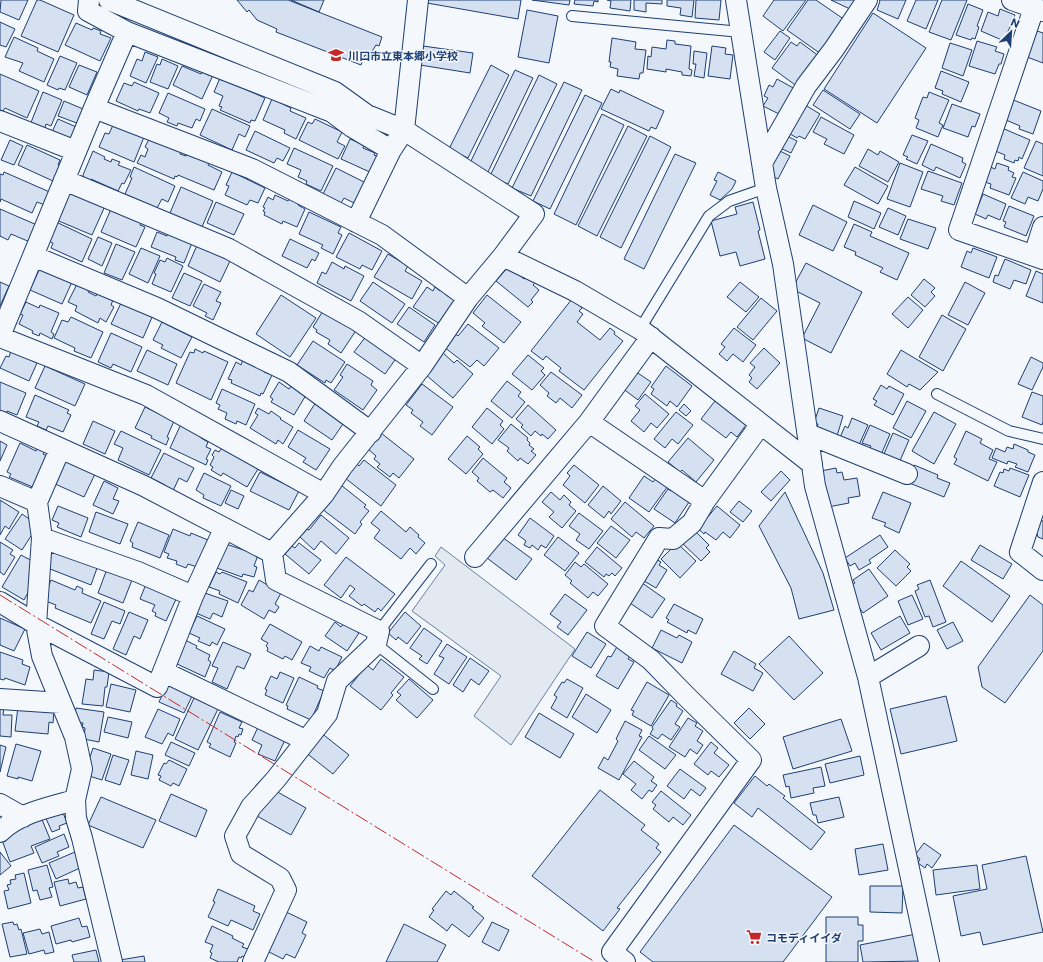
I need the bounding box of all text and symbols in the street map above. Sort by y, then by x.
north arrow [991,12,1031,52]
text: N [1009,15,1022,30]
school or university icon: 川口市立東本郷小学校 [327,46,345,64]
place label: 川口市立東本郷小学校 [348,49,458,62]
supermarket icon: コモディイイダ [745,928,763,946]
place label: コモディイイダ [766,931,842,944]

